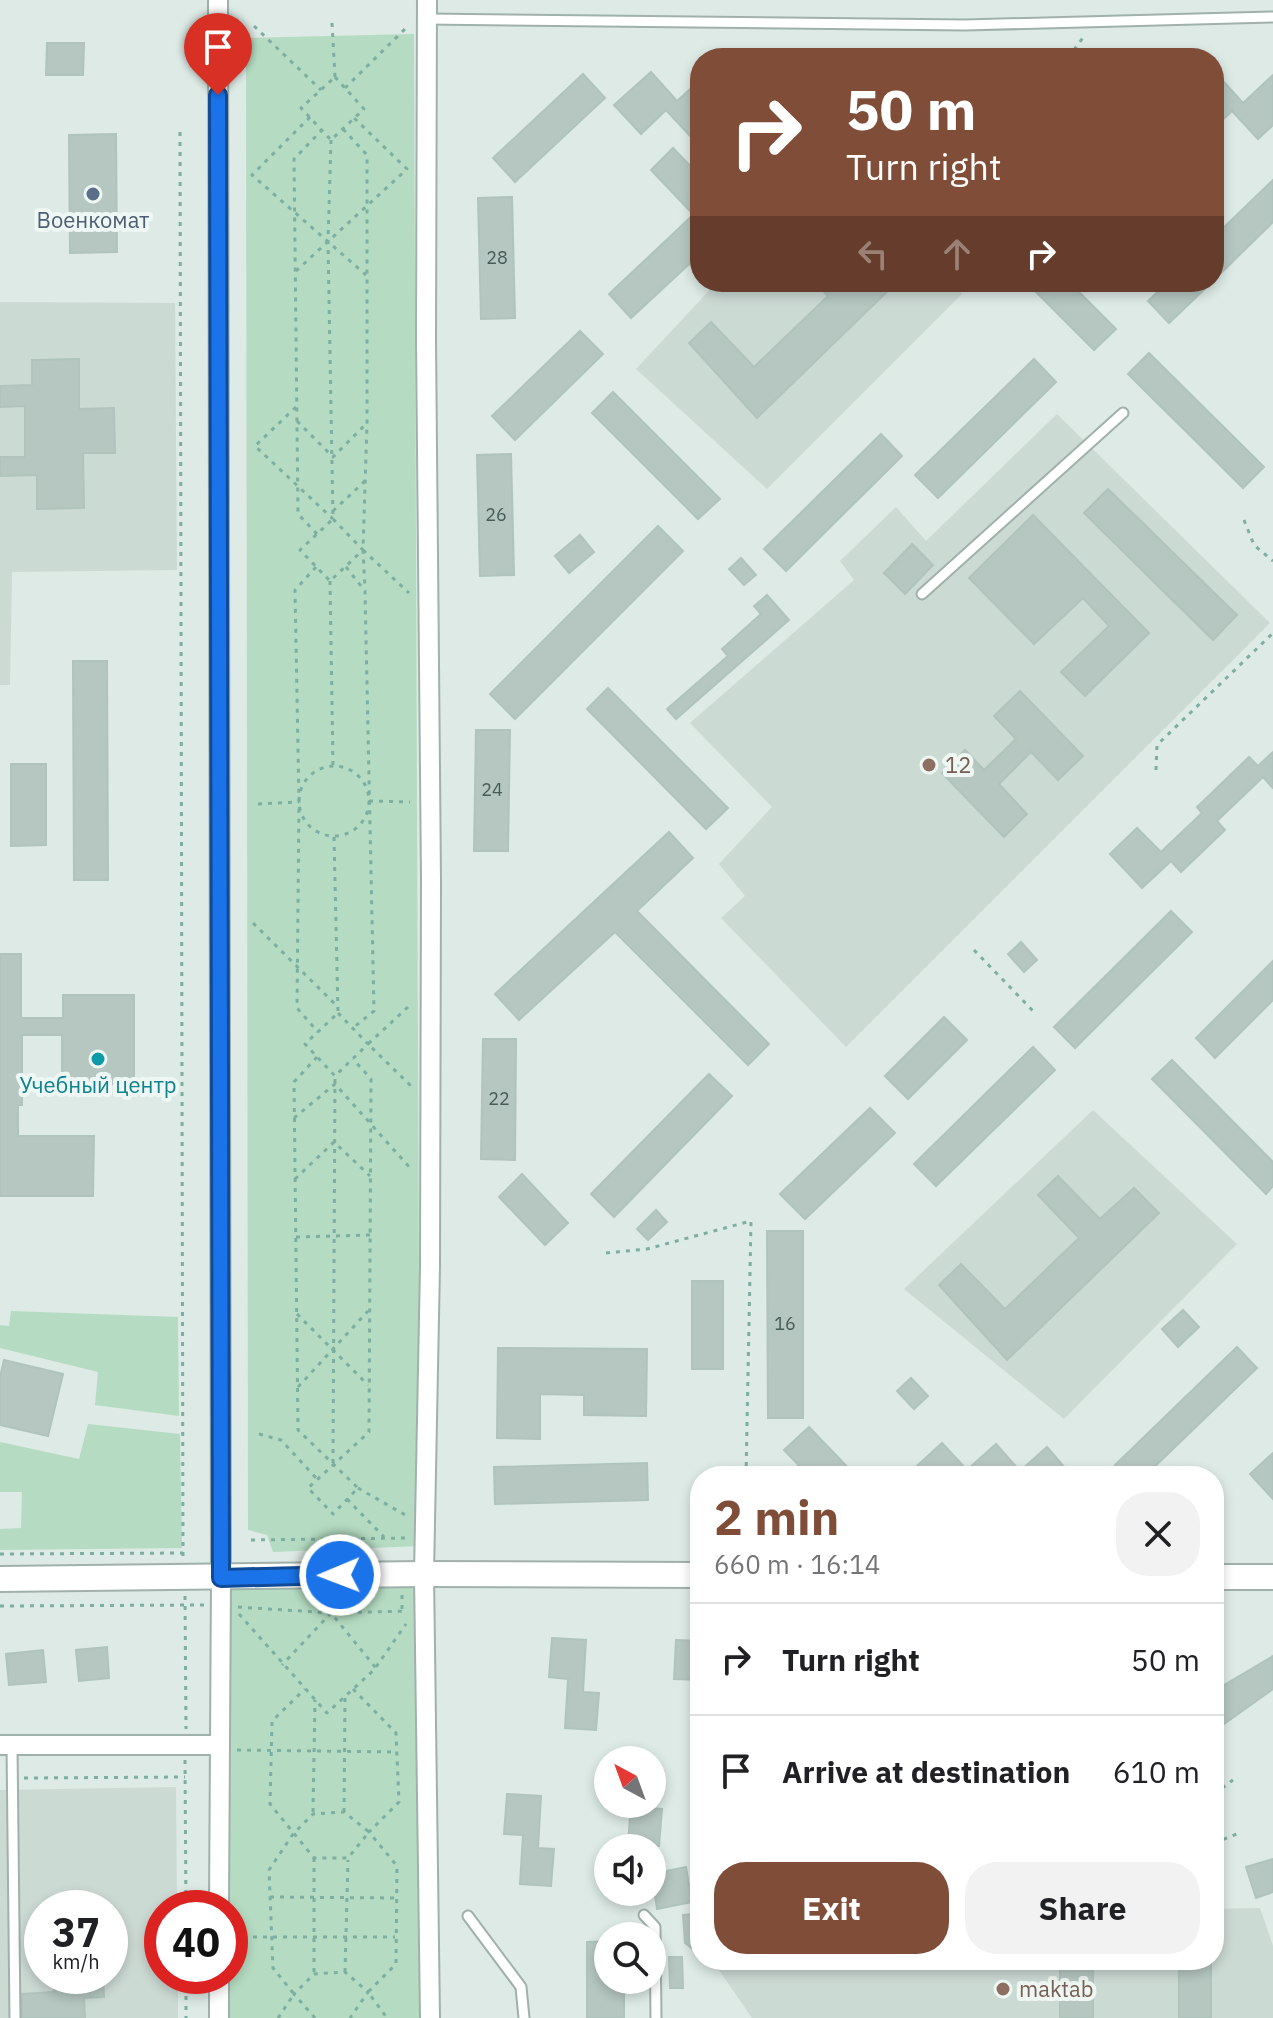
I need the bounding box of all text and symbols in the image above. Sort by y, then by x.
pin [184,13,252,95]
icon: arrive [196,25,240,69]
text: 50 m [846,73,976,145]
icon: right [714,80,818,184]
text: Turn right [846,143,1002,190]
marker: Военкомат [84,185,102,203]
place label: Военкомат [37,205,149,234]
icon: left [851,232,895,276]
icon: ahead [935,232,979,276]
icon: right [1019,232,1063,276]
house number: 28 [486,246,508,269]
house number: 26 [485,503,507,526]
place label: 12 [945,750,971,779]
marker: 12 [920,756,938,774]
house number: 24 [481,778,503,801]
marker: Учебный центр [89,1050,107,1068]
place label: Учебный центр [19,1070,177,1099]
house number: 22 [488,1087,510,1110]
house number: 16 [774,1312,796,1335]
text: 2 min [714,1486,839,1548]
button: close [1116,1492,1200,1576]
position arrow [298,1533,382,1617]
text: 660 m · 16:14 [714,1547,880,1581]
icon: right [714,1637,758,1681]
text: Turn right [782,1640,920,1679]
text: 50 m [1131,1640,1200,1679]
north arrow [594,1746,666,1818]
map controls [594,1746,666,1994]
icon: arrive [714,1749,758,1793]
text: Arrive at destination [782,1752,1070,1791]
text: 610 m [1113,1752,1200,1791]
button: sound [594,1834,666,1906]
button: Exit [714,1862,949,1954]
button: Share [965,1862,1200,1954]
speed limit sign: 40 [144,1890,248,1994]
text: 37 [52,1906,100,1958]
button: search [594,1922,666,1994]
text: km/h [52,1948,100,1975]
place label: maktab [1019,1974,1094,2003]
marker: maktab [994,1980,1012,1998]

